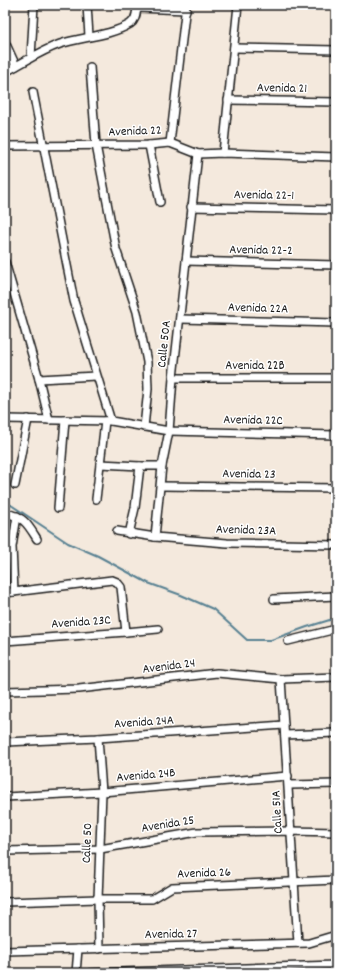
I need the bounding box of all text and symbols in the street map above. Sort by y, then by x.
street label: Avenida 21 [257,79,307,99]
street label: Avenida 22 [108,122,162,142]
street label: Avenida 22-1 [234,186,294,206]
street label: Avenida 22-2 [229,241,293,261]
street label: Avenida 22A [228,298,288,320]
street label: Calle 50A [153,319,177,369]
street label: Avenida 22B [225,357,285,376]
street label: Avenida 22C [223,411,284,431]
street label: Avenida 23 [222,465,276,485]
street label: Avenida 23A [216,520,276,542]
street label: Avenida 23C [51,611,112,635]
street label: Avenida 24 [142,654,196,680]
street label: Avenida 24A [113,711,175,735]
street label: Avenida 24B [116,764,176,788]
street label: Calle 51A [267,790,289,834]
street label: Avenida 25 [140,811,196,839]
street label: Calle 50 [78,822,98,864]
street label: Avenida 26 [177,864,231,884]
street label: Avenida 27 [145,925,197,945]

